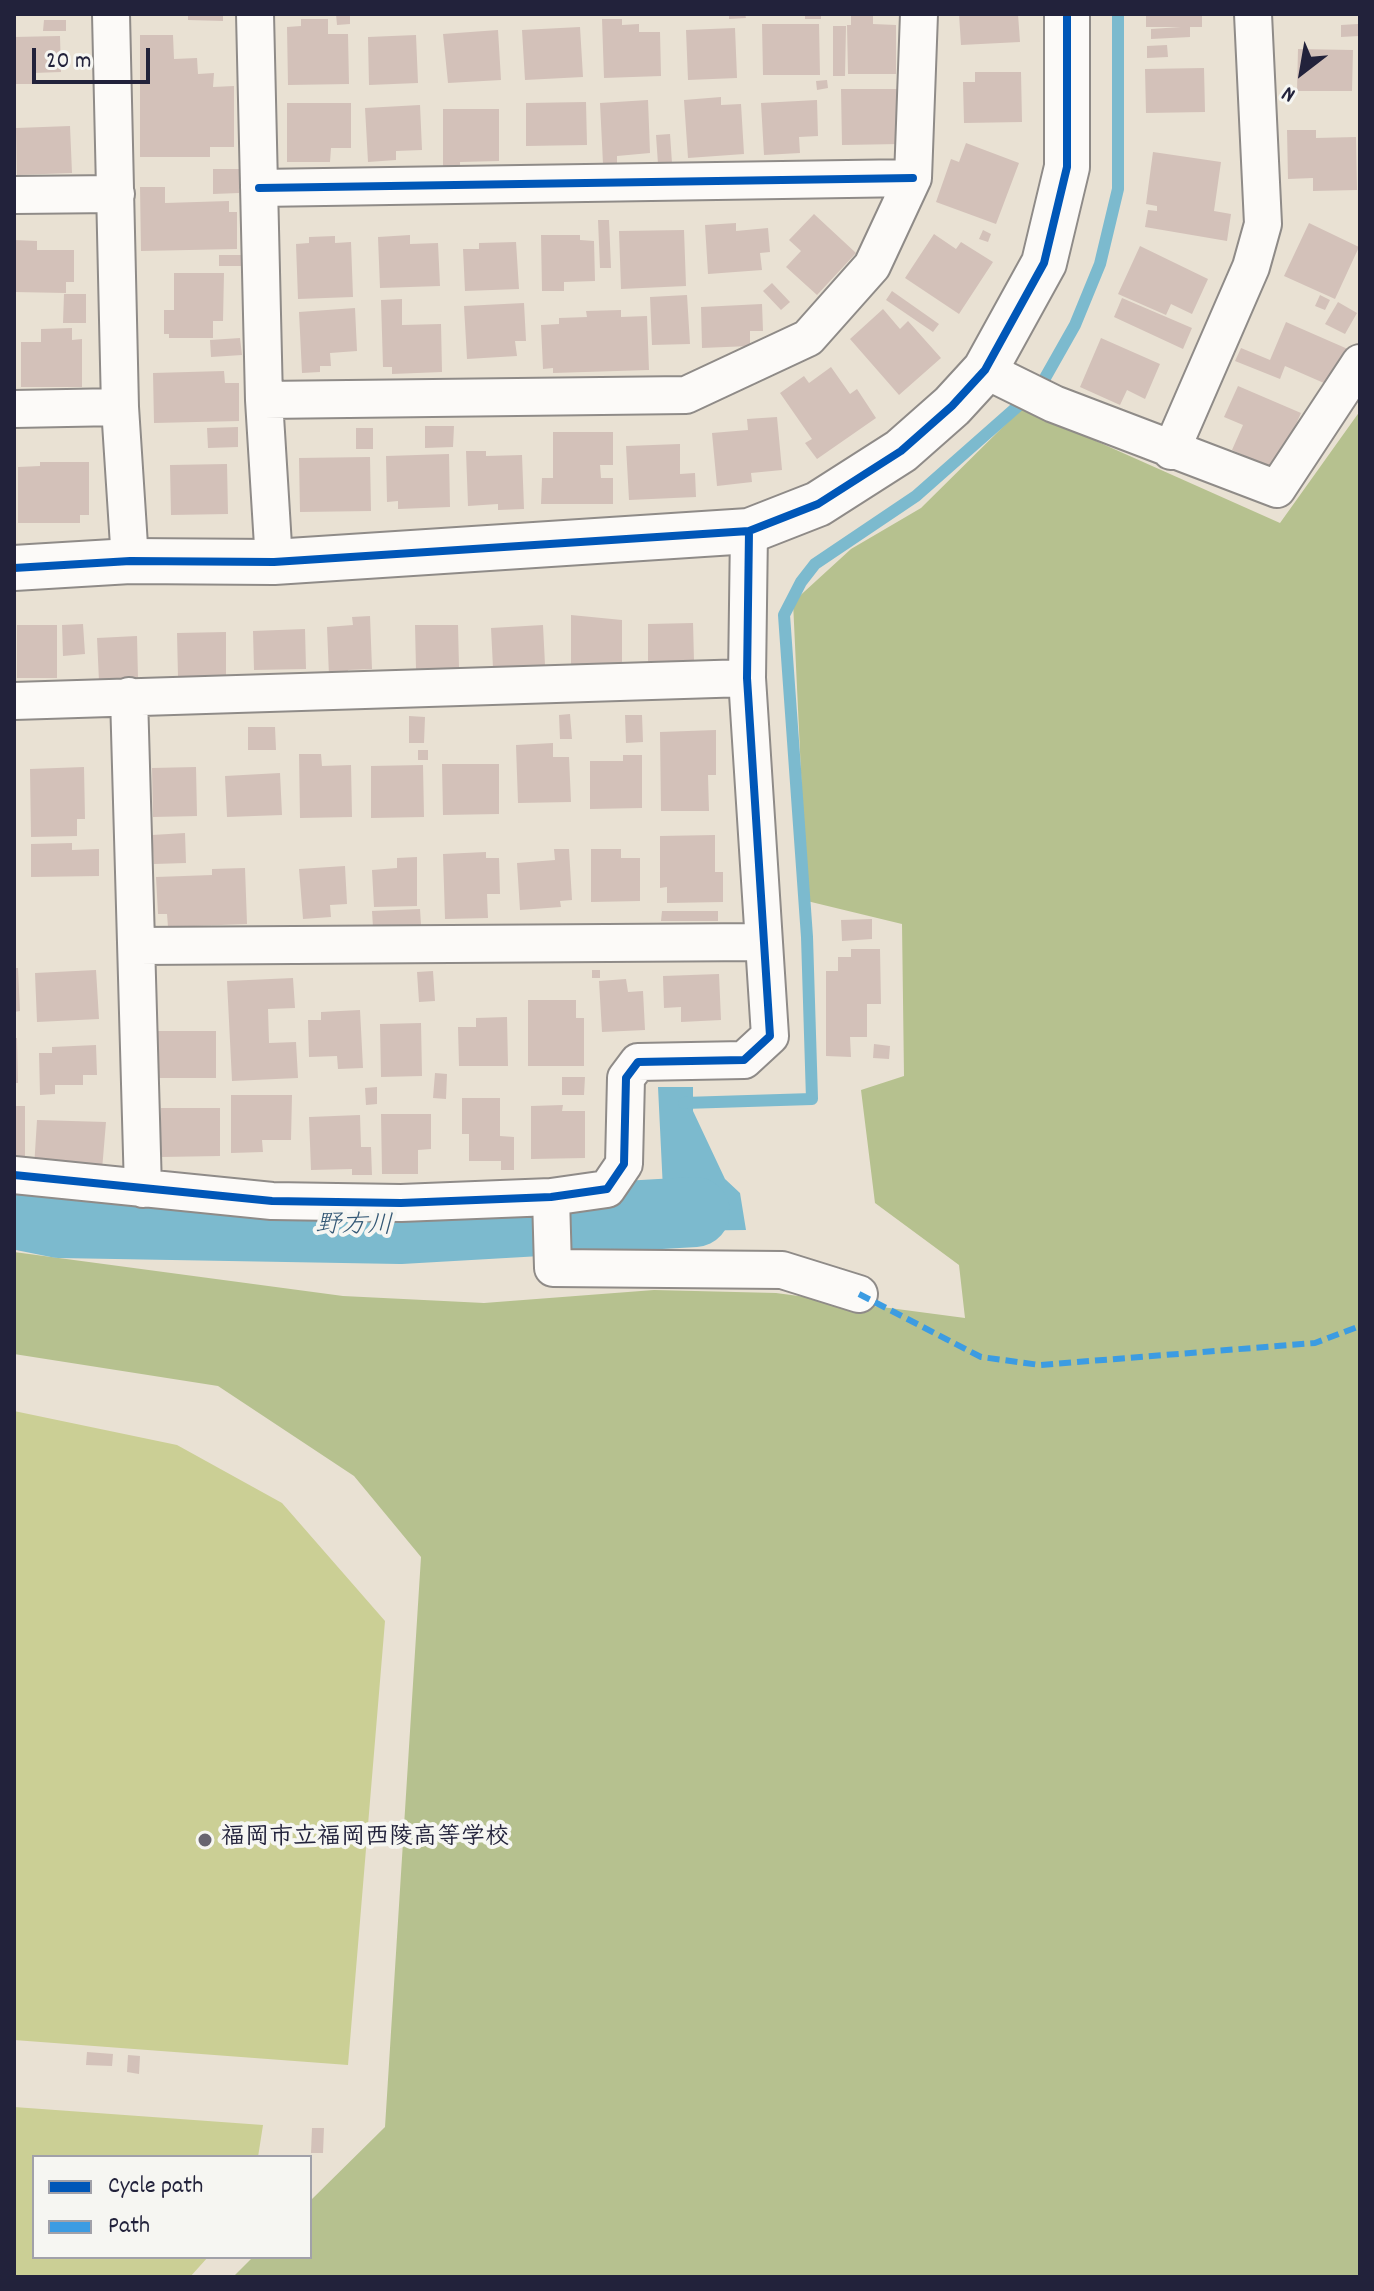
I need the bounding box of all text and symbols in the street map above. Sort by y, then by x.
scale bar [36,32,154,82]
north arrow [1262,32,1342,112]
text: 20 m [46,45,92,79]
text: N [1277,77,1302,109]
water label: 野方川 [315,1212,393,1244]
place label: 福岡市立福岡西陵高等学校 [221,1826,509,1854]
marker: 福岡市立福岡西陵高等学校 [196,1831,214,1849]
legend [32,2155,312,2259]
text: Cycle path [108,2170,203,2204]
text: Path [108,2210,150,2244]

